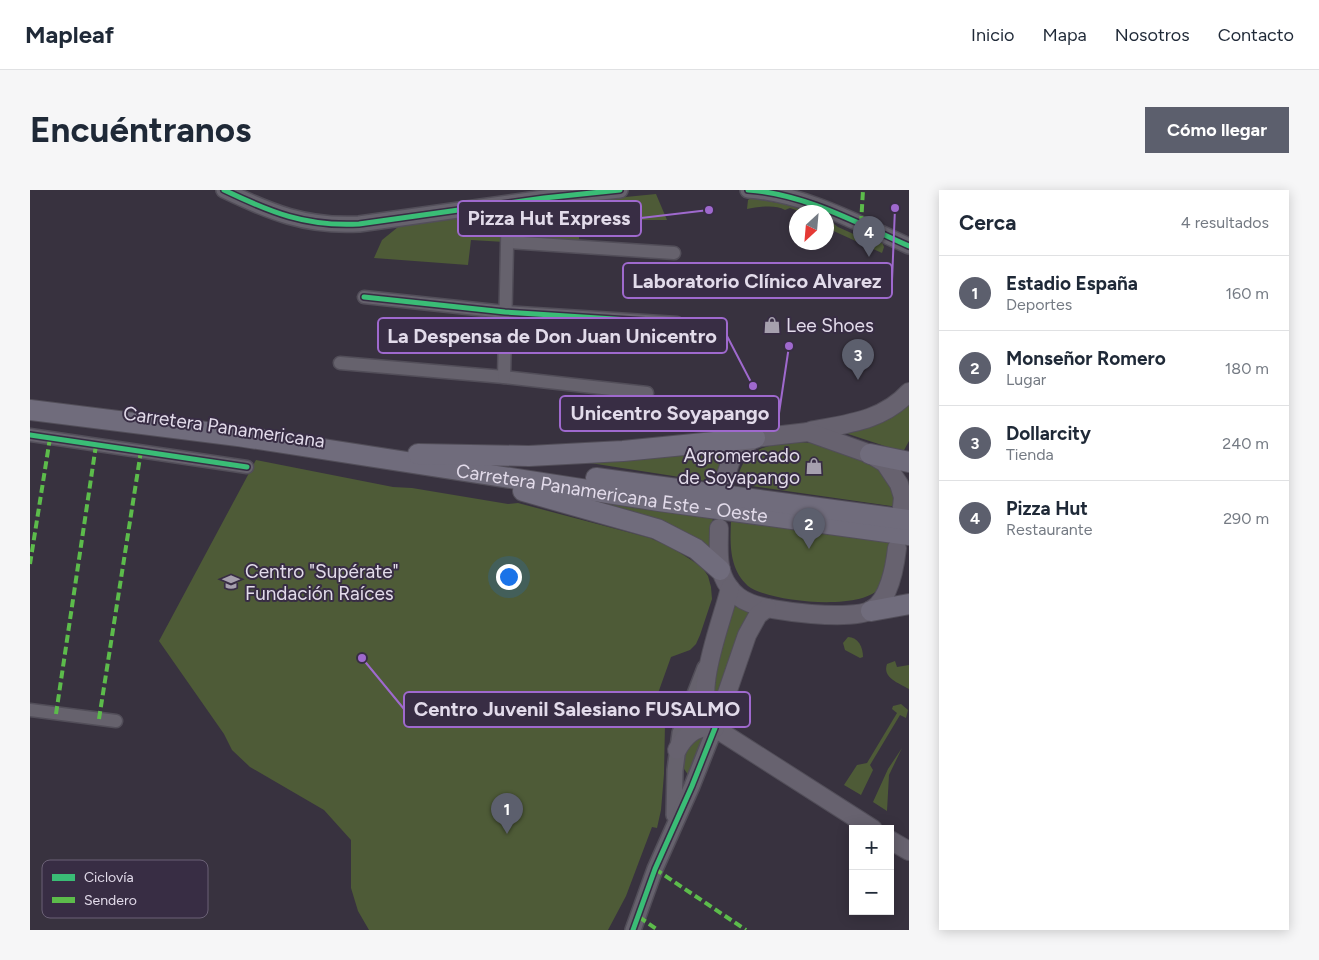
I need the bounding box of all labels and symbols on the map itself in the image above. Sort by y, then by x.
callout: Pizza Hut Express [458,201,641,236]
north arrow [789,205,834,250]
text: Pizza Hut Express [468,206,630,230]
pin: 4 [853,216,885,257]
callout: Laboratorio Clínico Alvarez [623,263,892,298]
text: Laboratorio Clínico Alvarez [632,269,882,293]
place label: Lee Shoes [786,314,874,337]
shop icon: Lee Shoes [762,315,782,335]
callout: La Despensa de Don Juan Unicentro [378,318,727,353]
text: La Despensa de Don Juan Unicentro [387,324,717,348]
pin: 3 [842,339,874,380]
callout: Unicentro Soyapango [560,396,779,431]
street label: Carretera Panamericana [122,401,326,453]
text: Unicentro Soyapango [571,401,770,425]
place label: Agromercado de Soyapango [678,444,800,489]
shop icon: Agromercado de Soyapango [804,456,824,476]
street label: Carretera Panamericana Este - Oeste [455,458,769,527]
pin: 2 [793,508,825,549]
place label: Centro "Supérate" Fundación Raíces [245,560,399,605]
your location [496,564,522,590]
school or university icon: Centro "Supérate" Fundación Raíces [221,572,241,592]
callout: Centro Juvenil Salesiano FUSALMO [404,692,750,727]
text: Centro Juvenil Salesiano FUSALMO [414,697,740,721]
pin: 1 [491,793,523,834]
legend [42,860,208,918]
text: Ciclovía [84,869,134,886]
text: Sendero [84,892,137,909]

